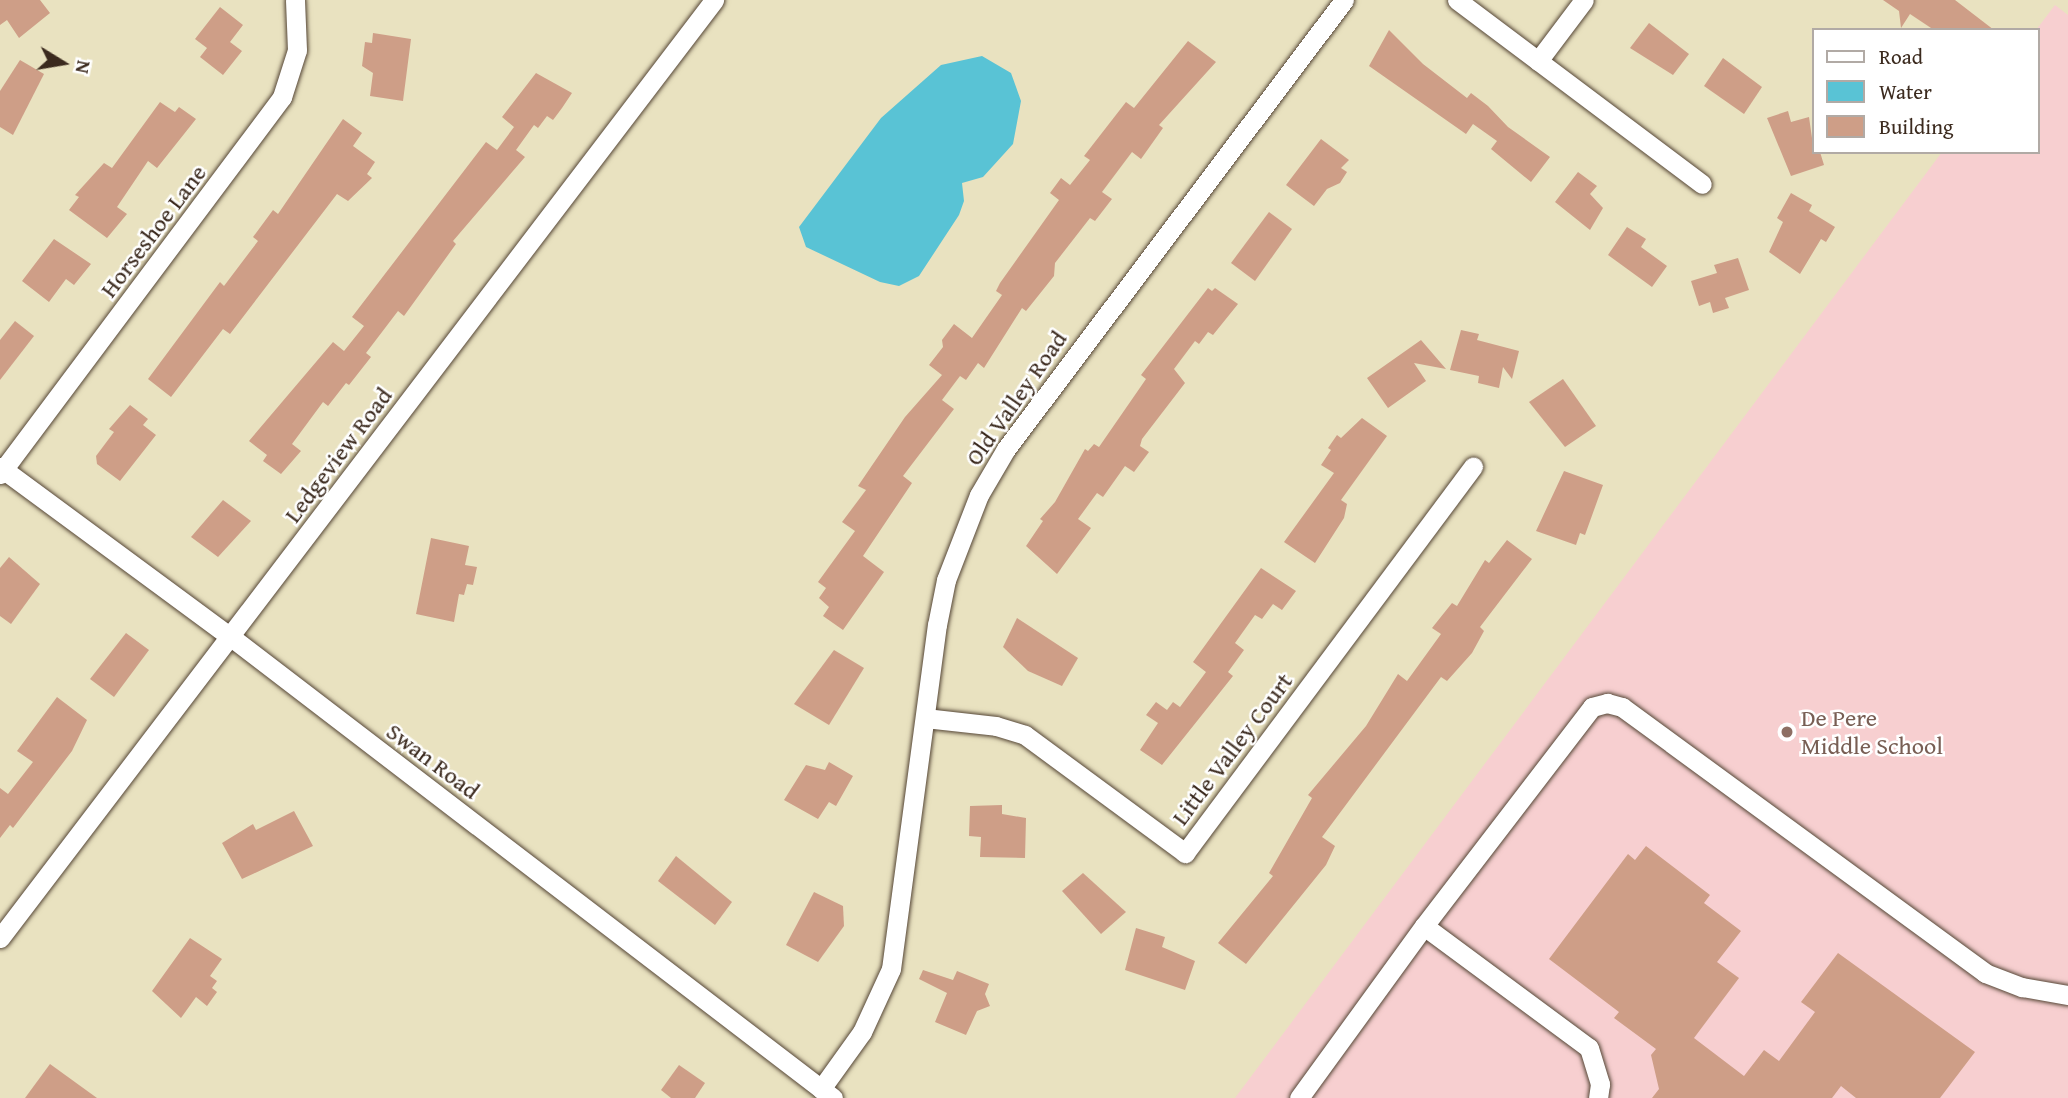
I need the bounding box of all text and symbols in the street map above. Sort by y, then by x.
north arrow [28,28,98,98]
legend [1812,28,2040,154]
text: Road [1879,41,1923,72]
text: N [69,58,99,76]
text: Water [1879,76,1932,107]
text: Building [1879,111,1953,142]
street label: Horseshoe Lane [94,159,212,303]
street label: Old Valley Road [959,325,1073,471]
street label: Ledgeview Road [278,382,398,528]
street label: Little Valley Court [1165,667,1299,831]
place label: De Pere Middle School [1801,704,1943,760]
street label: Swan Road [381,717,485,805]
marker: De Pere Middle School [1779,724,1795,740]

